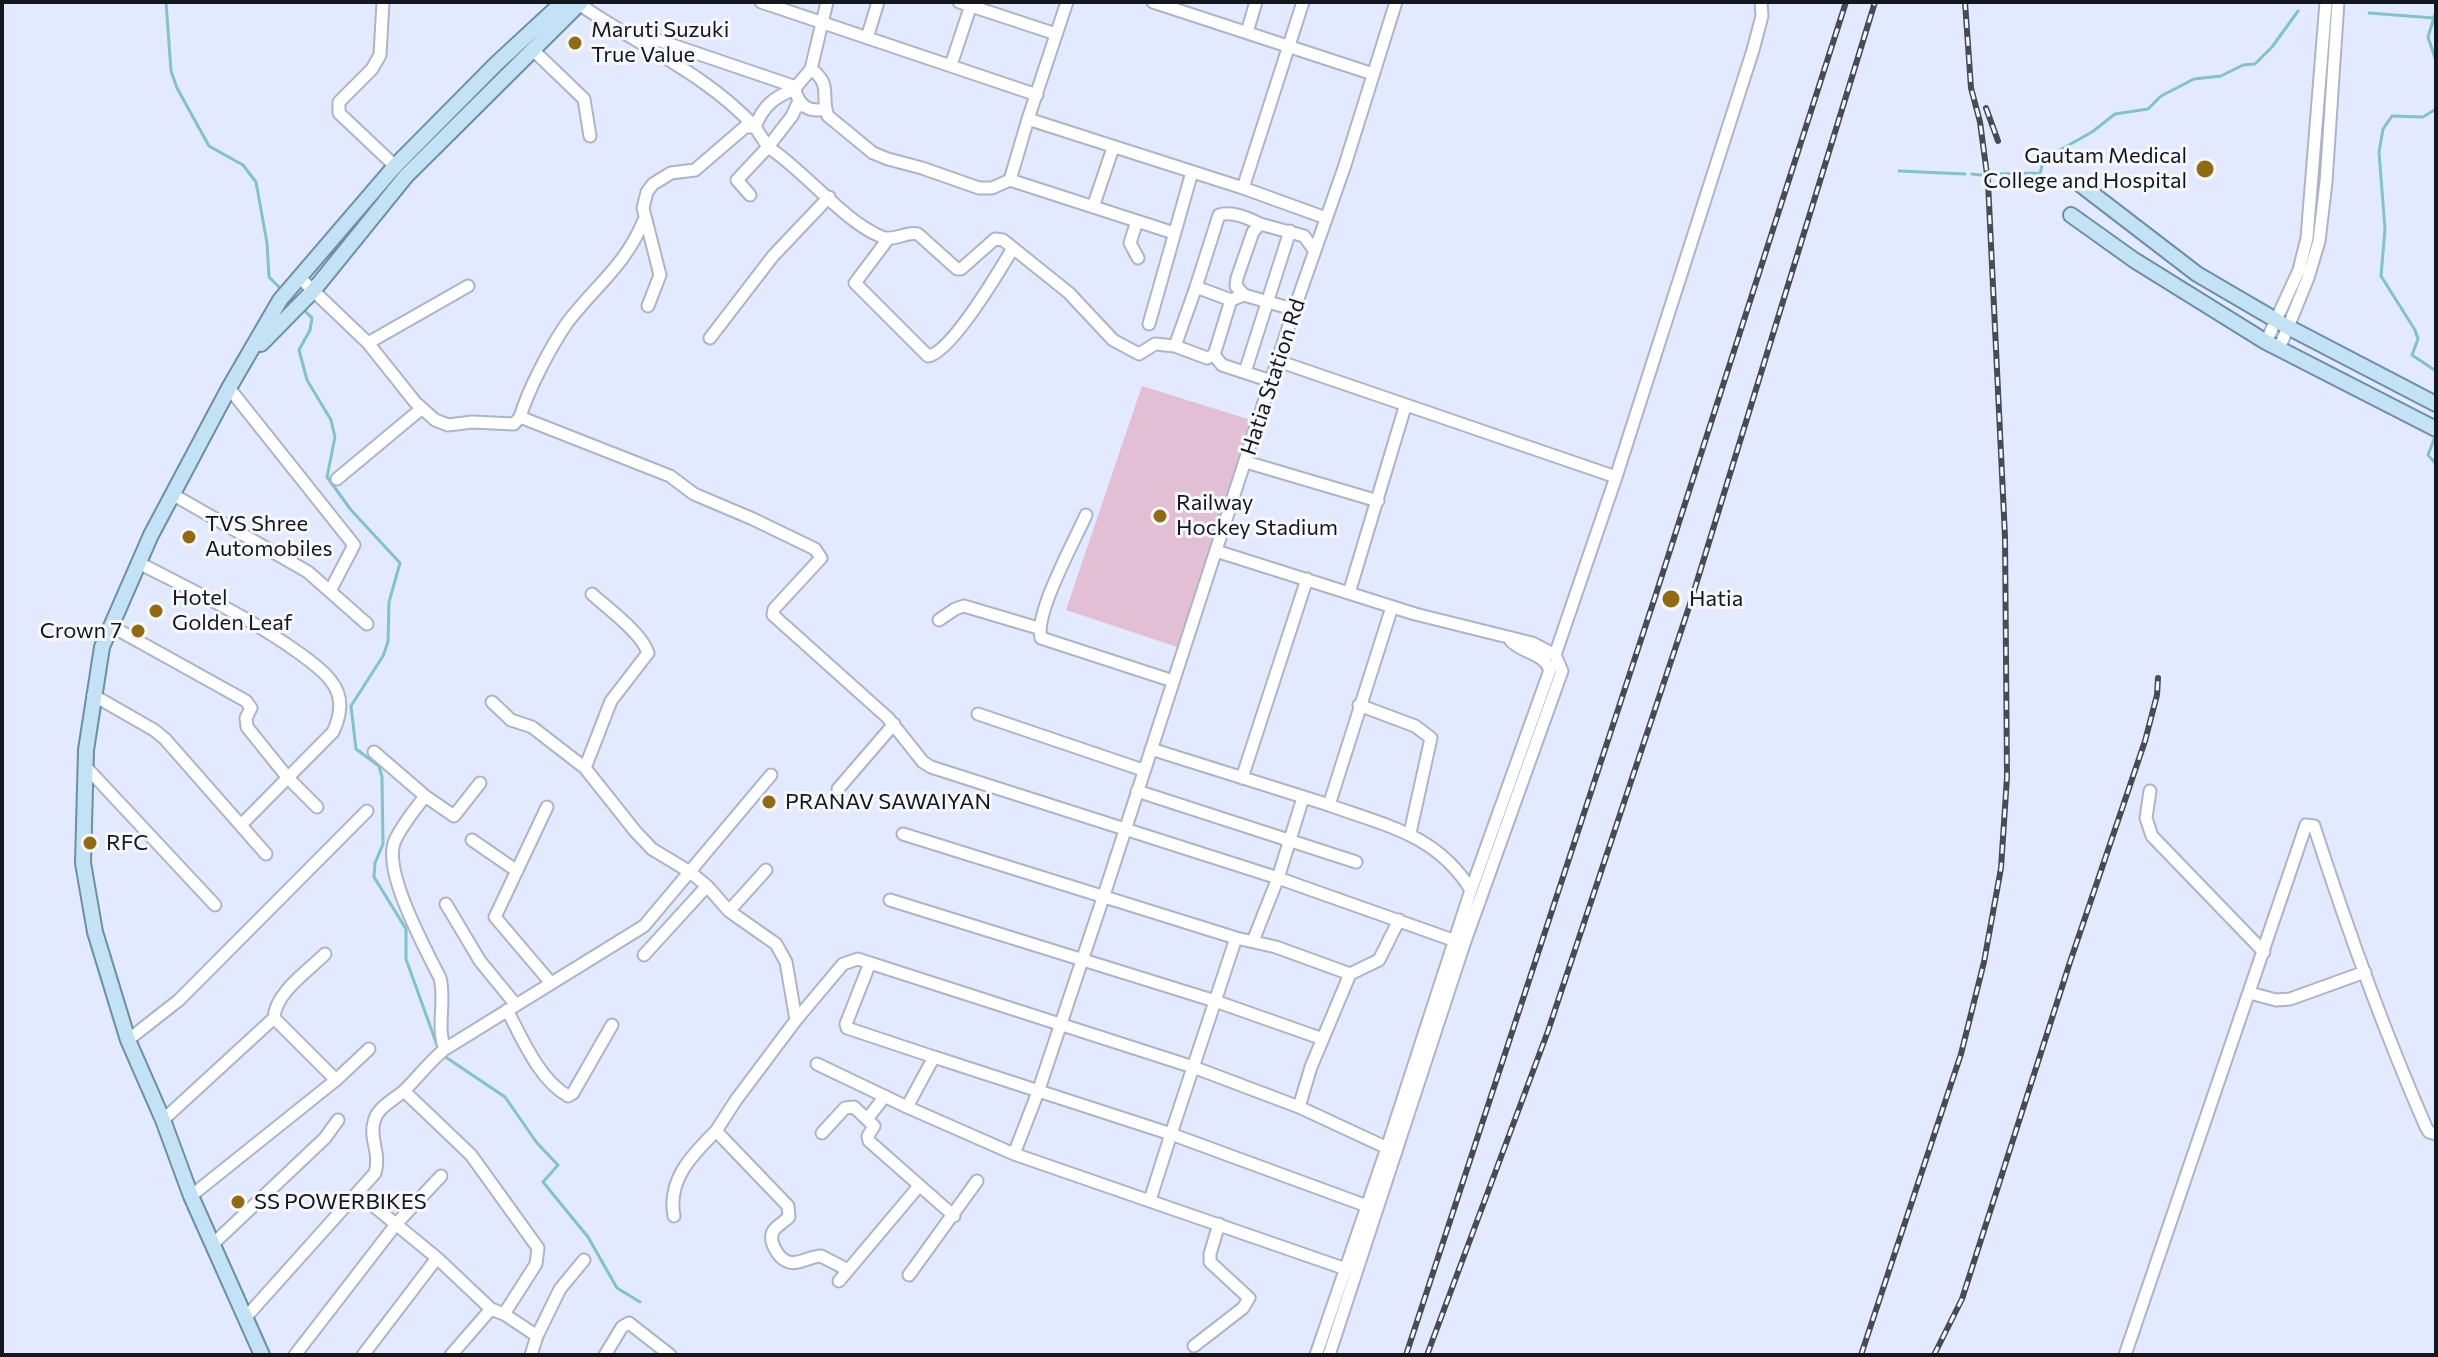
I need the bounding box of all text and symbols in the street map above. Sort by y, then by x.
place label: Maruti Suzuki True Value [591,17,729,68]
marker: Maruti Suzuki True Value [566,34,584,52]
place label: Gautam Medical College and Hospital [1983,143,2187,194]
marker: Gautam Medical College and Hospital [2194,158,2216,180]
street label: Hatia Station Rd [1235,295,1311,459]
place label: Railway Hockey Stadium [1176,490,1338,542]
marker: Railway Hockey Stadium [1151,507,1169,525]
place label: TVS Shree Automobiles [205,511,332,562]
marker: TVS Shree Automobiles [180,528,198,546]
place label: Hotel Golden Leaf [172,585,292,636]
place label: Hatia [1689,586,1743,612]
marker: Hatia [1660,588,1682,610]
marker: Hotel Golden Leaf [147,602,165,620]
place label: Crown 7 [40,618,122,644]
marker: Crown 7 [129,622,147,640]
place label: PRANAV SAWAIYAN [785,789,991,815]
marker: PRANAV SAWAIYAN [760,793,778,811]
place label: RFC [106,830,148,856]
marker: RFC [81,834,99,852]
place label: SS POWERBIKES [254,1189,427,1215]
marker: SS POWERBIKES [229,1193,247,1211]

